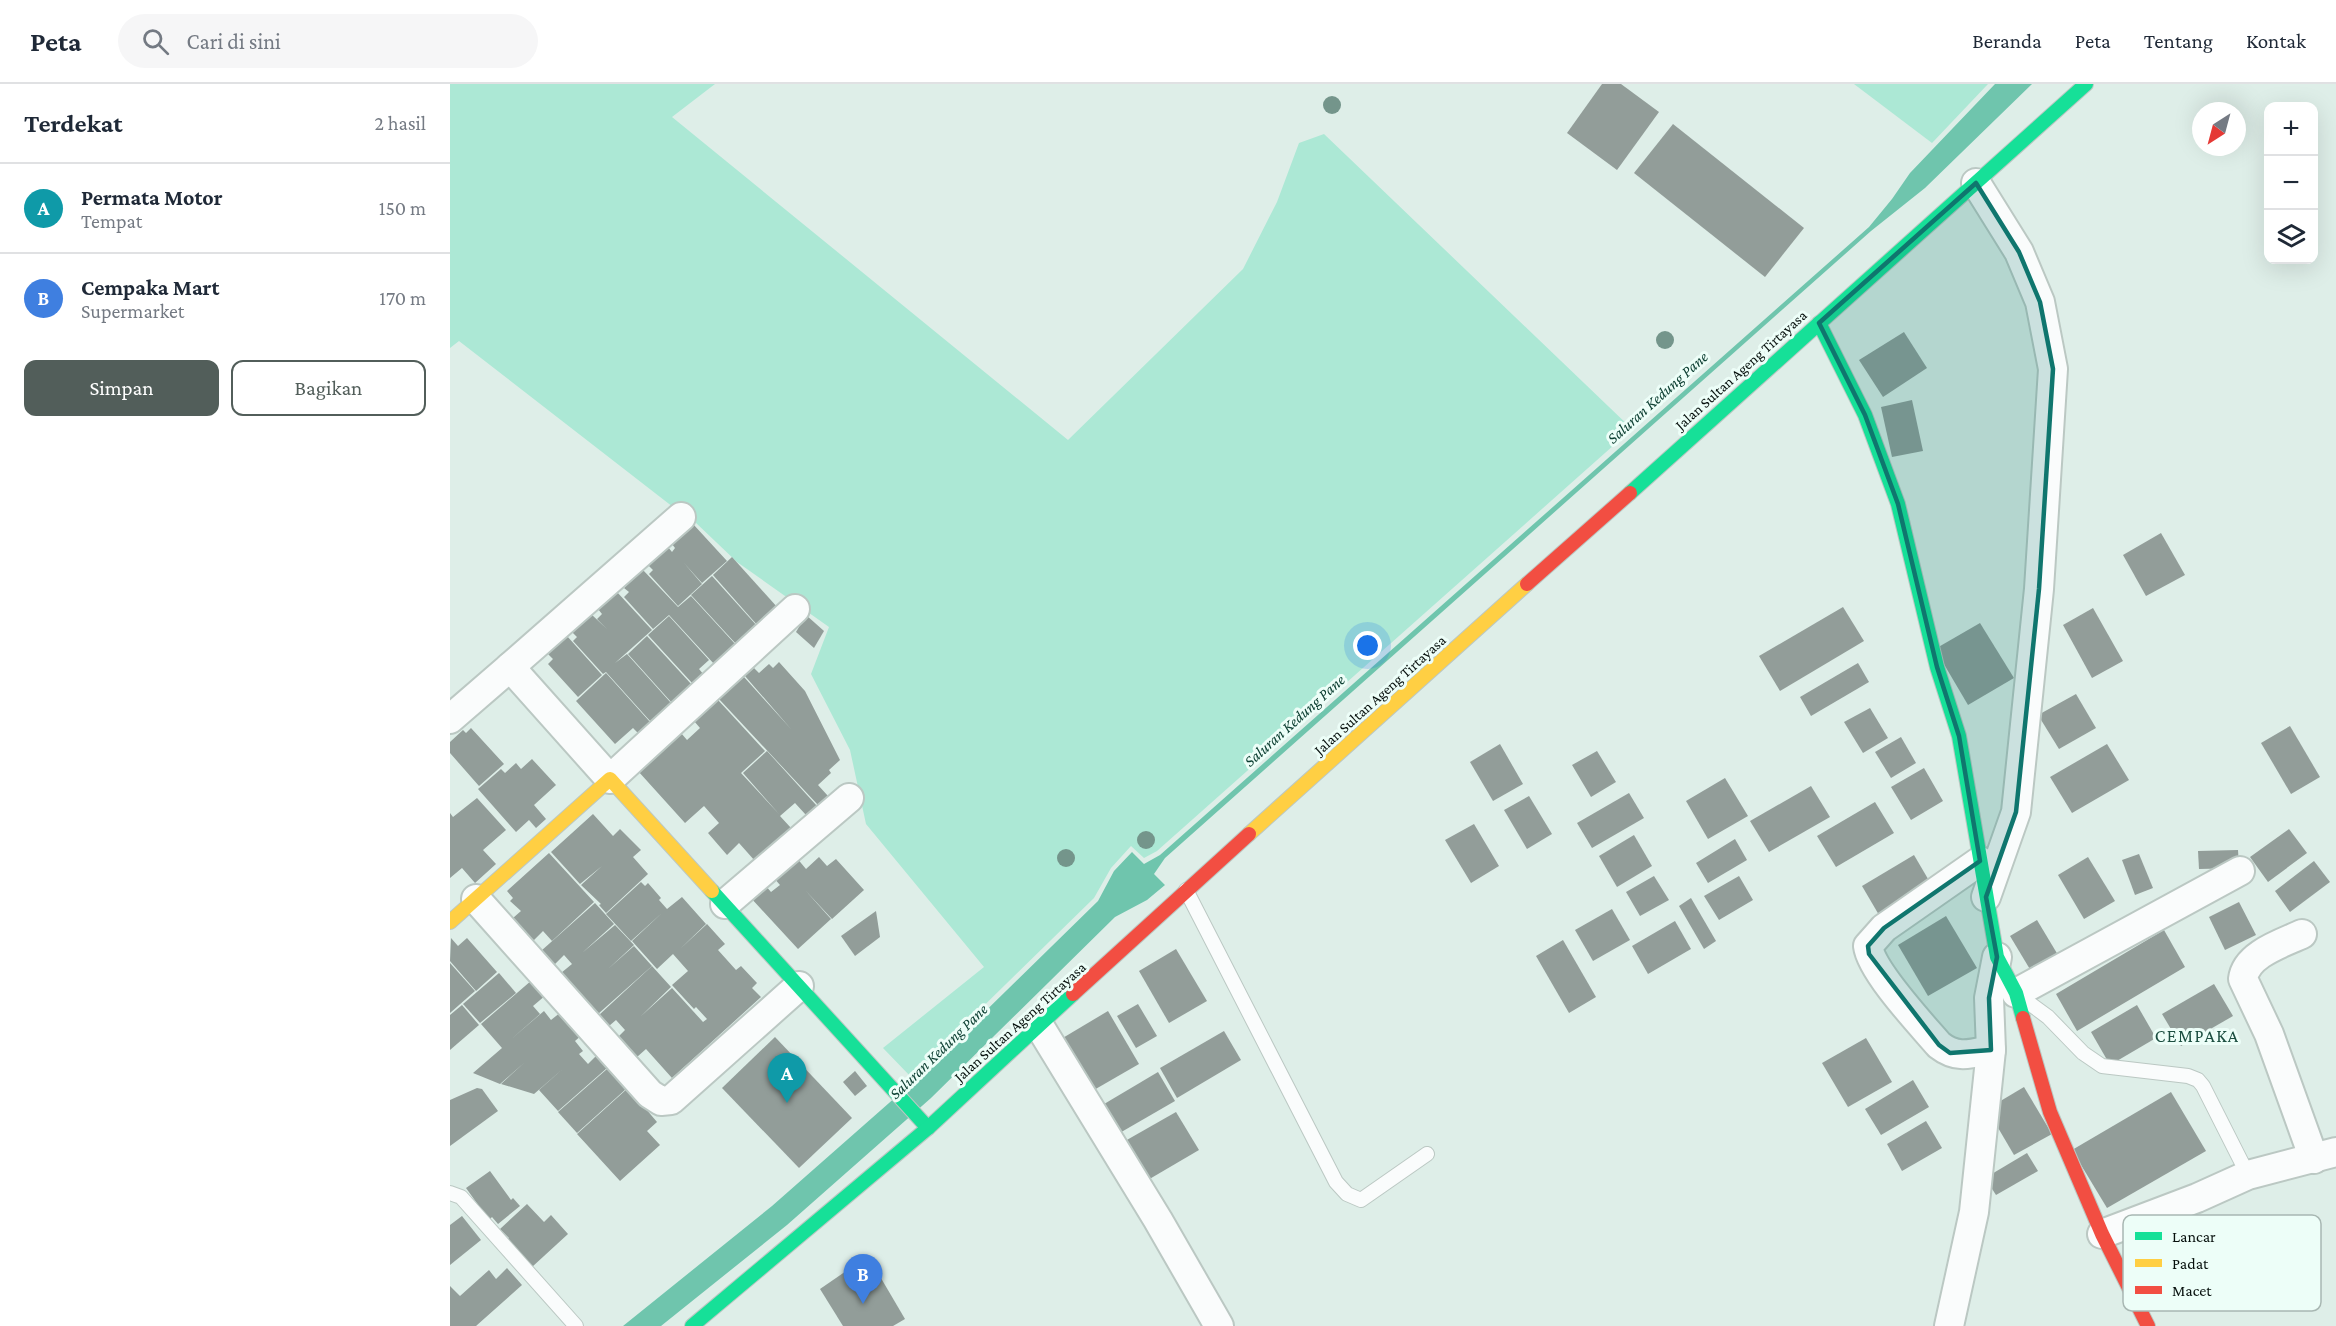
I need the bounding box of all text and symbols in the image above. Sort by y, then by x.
search box [118,14,538,68]
icon: search [139,25,172,58]
text: Peta [30,26,82,57]
text: Cari di sini [187,29,281,54]
text: Beranda [1972,29,2042,53]
text: Peta [2075,29,2111,53]
text: Tentang [2144,29,2213,53]
text: Kontak [2246,29,2306,53]
north arrow [2192,102,2246,156]
map controls [2264,102,2318,264]
button: + [2264,102,2318,156]
text: Terdekat [24,109,123,138]
text: 2 hasil [374,112,426,134]
button: − [2264,156,2318,210]
text: Permata Motor [81,185,222,210]
text: A [38,197,49,219]
text: 150 m [379,197,426,219]
text: Tempat [81,210,142,232]
button: layers [2264,210,2318,264]
text: Cempaka Mart [81,275,219,300]
text: B [38,287,49,309]
text: 170 m [379,287,426,309]
text: Supermarket [81,300,184,322]
street label: Jalan Sultan Ageng Tirtayasa [1671,307,1811,435]
water label: Saluran Kedung Pane [1604,348,1712,448]
button: Simpan [24,360,219,416]
button: Bagikan [231,360,426,416]
your location [1353,631,1382,660]
street label: Jalan Sultan Ageng Tirtayasa [1310,632,1450,760]
water label: Saluran Kedung Pane [1241,671,1349,771]
street label: Jalan Sultan Ageng Tirtayasa [950,959,1090,1087]
water label: Saluran Kedung Pane [886,1000,991,1103]
district label: CEMPAKA [2155,1026,2239,1046]
pin: A [768,1054,806,1103]
legend [2123,1215,2321,1311]
text: Lancar [2172,1228,2216,1245]
pin: B [844,1254,882,1304]
text: Padat [2172,1255,2209,1272]
text: Macet [2172,1282,2212,1299]

